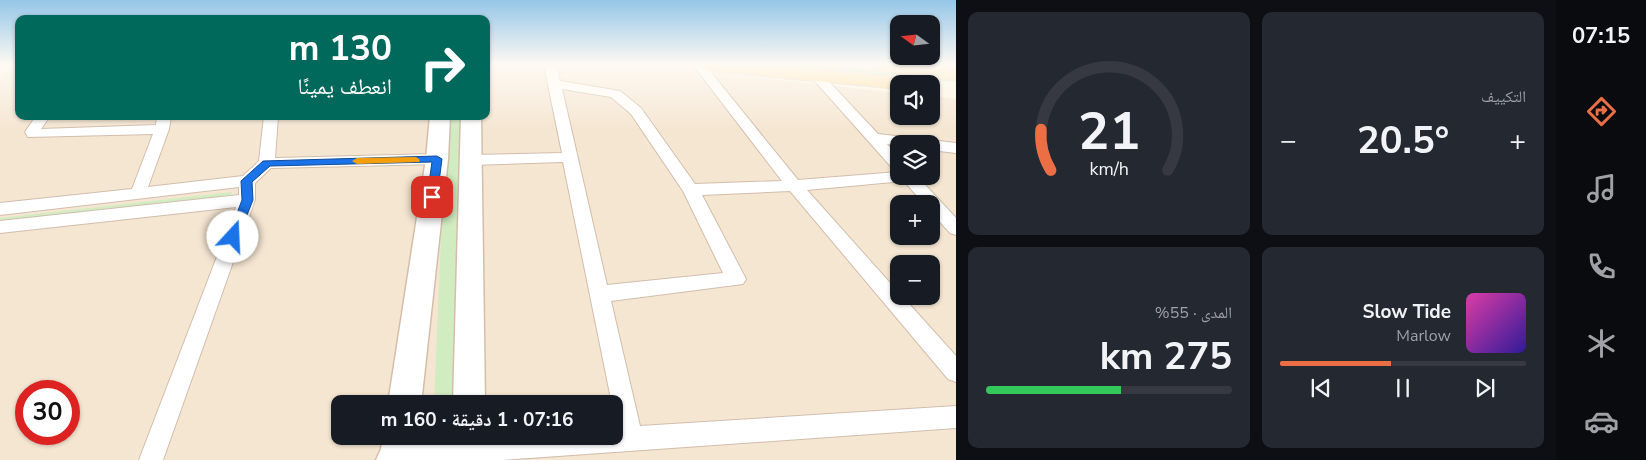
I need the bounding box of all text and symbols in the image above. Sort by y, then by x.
north arrow [890,15,940,65]
map controls [890,15,940,305]
text: 07:15 [1572,21,1630,51]
text: 130 m [289,25,392,72]
icon: right [410,35,475,100]
text: انعطف يمينًا [298,72,392,102]
button: sound [890,75,940,125]
text: التكييف [1481,86,1526,108]
icon: directions [1584,94,1619,129]
text: 21 [1078,96,1140,167]
text: 20.5° [1357,115,1449,166]
text: − [1280,122,1297,160]
text: + [1509,122,1526,160]
button: layers [890,135,940,185]
text: km/h [1089,157,1129,181]
icon: music [1584,171,1619,206]
pin [411,176,453,218]
icon: arrive [418,183,446,211]
button: + [890,195,940,245]
position arrow [206,210,258,262]
icon: phone [1584,249,1619,284]
button: − [890,255,940,305]
text: Slow Tide [1363,299,1451,325]
text: المدى · 55% [1155,302,1232,324]
text: Marlow [1396,325,1451,347]
icon: climate [1584,326,1619,361]
text: 275 km [1100,331,1232,382]
icon: previous [1307,374,1335,402]
icon: pause [1389,374,1417,402]
icon: next [1471,374,1499,402]
speed limit sign: 30 [15,380,80,445]
icon: car [1584,404,1619,439]
text: 07:16 · 1 دقيقة · 160 m [381,407,573,433]

